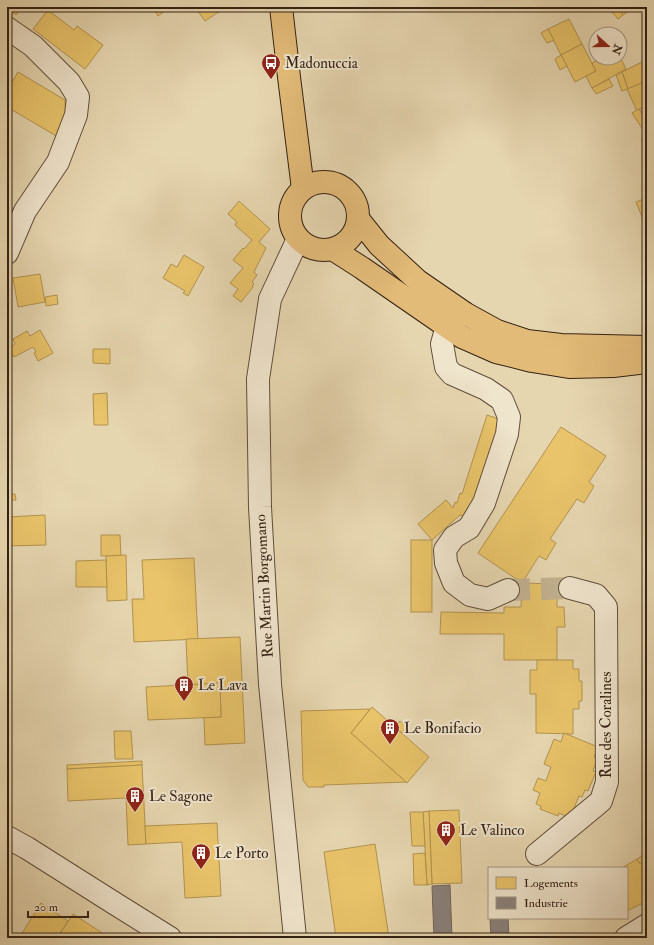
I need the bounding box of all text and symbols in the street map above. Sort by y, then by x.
north arrow [588,26,628,66]
text: N [609,42,625,57]
bus stop icon: Madonuccia [260,52,282,80]
place label: Madonuccia [285,54,359,73]
street label: Rue Martin Borgomano [251,514,278,658]
street label: Rue des Coralines [597,672,616,778]
building icon: Le Lava [173,674,195,702]
place label: Le Lava [198,676,248,695]
building icon: Le Bonifacio [379,717,401,745]
place label: Le Bonifacio [404,719,481,738]
building icon: Le Sagone [124,785,146,813]
place label: Le Sagone [149,787,212,806]
building icon: Le Valinco [435,819,457,847]
place label: Le Valinco [460,821,525,840]
building icon: Le Porto [190,842,212,870]
place label: Le Porto [215,844,269,863]
legend [488,867,628,919]
text: Logements [524,876,578,891]
scale bar [28,893,88,919]
text: Industrie [524,896,568,911]
text: 20 m [34,900,59,915]

